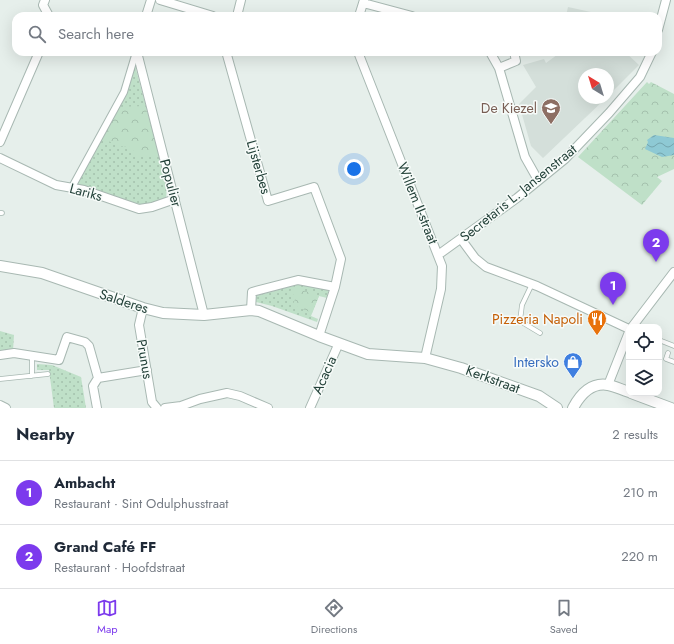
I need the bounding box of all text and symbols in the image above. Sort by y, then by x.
search box [12,12,662,56]
icon: search [26,23,48,45]
text: Search here [58,23,134,45]
north arrow [578,68,614,104]
school or university icon: De Kiezel [540,97,562,125]
place label: De Kiezel [481,98,537,118]
street label: Lijsterbes [242,138,276,197]
street label: Secretaris L. Jansenstraat [455,139,581,246]
street label: Populier [155,157,187,209]
your location [344,159,364,179]
street label: Willem II-straat [392,159,444,248]
street label: Lariks [67,178,105,206]
pin: 2 [643,229,669,262]
pin: 1 [600,272,626,305]
street label: Salderes [97,284,151,318]
restaurant icon: Pizzeria Napoli [586,308,608,336]
place label: Pizzeria Napoli [492,309,583,329]
map controls [626,324,662,396]
button: locate [626,324,662,360]
street label: Prunus [132,338,158,381]
shop icon: Intersko [562,351,584,379]
place label: Intersko [514,352,559,372]
street label: Acacia [307,353,341,397]
street label: Kerkstraat [463,360,523,398]
button: layers [626,360,662,396]
text: Nearby [16,422,74,446]
text: 2 results [612,425,658,444]
text: Ambacht [54,472,115,494]
text: 1 [26,483,32,502]
text: 210 m [623,483,658,502]
text: Restaurant · Sint Odulphusstraat [54,494,228,513]
text: Grand Café FF [54,536,156,558]
text: 2 [25,547,33,566]
text: 220 m [621,547,658,566]
text: Restaurant · Hoofdstraat [54,558,185,577]
tab: Map [96,597,118,637]
tab: Directions [311,597,357,637]
tab: Saved [550,597,578,637]

